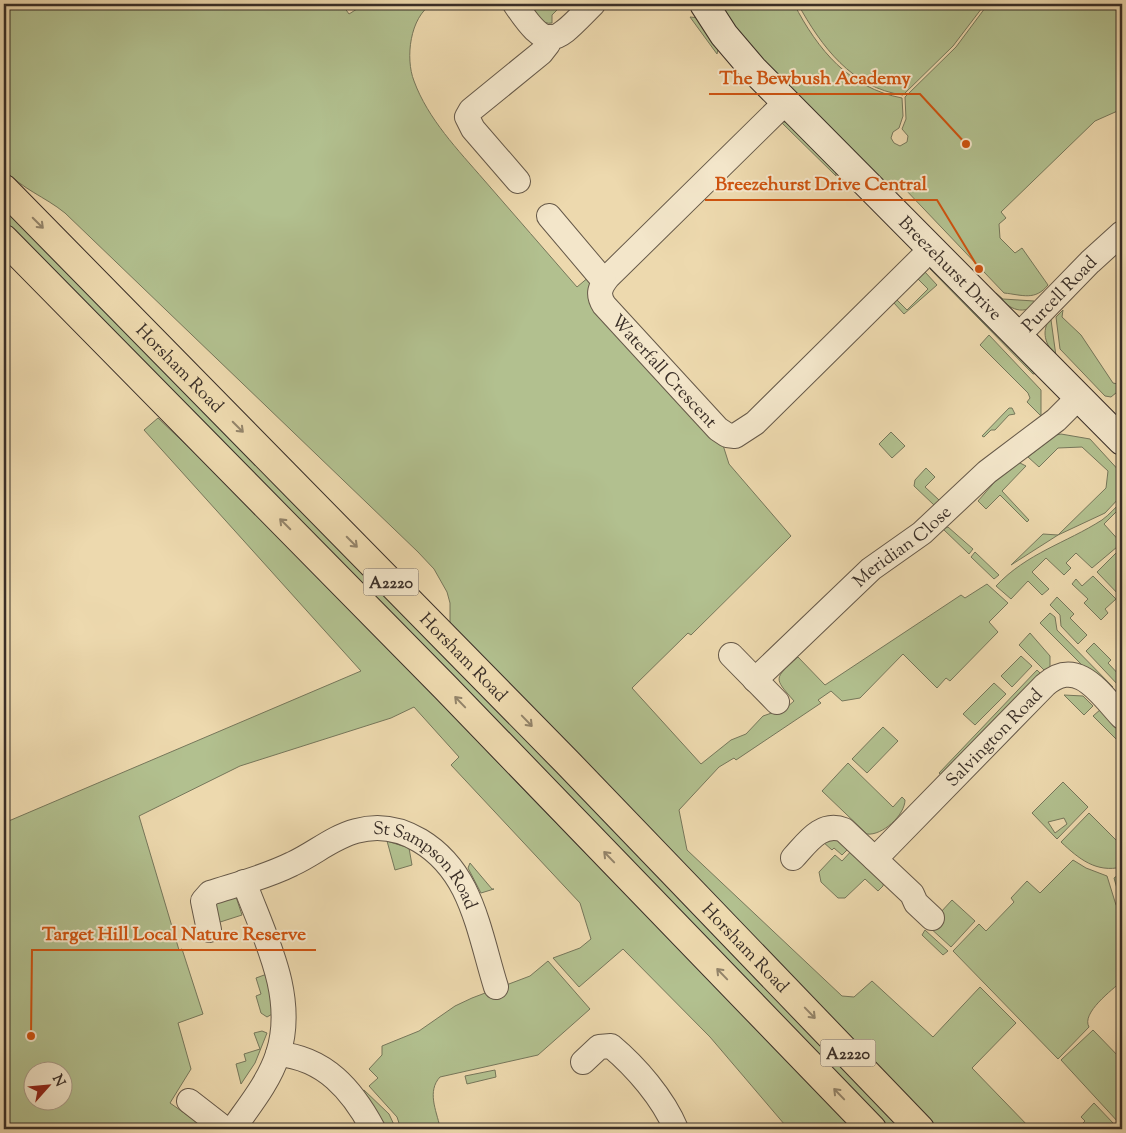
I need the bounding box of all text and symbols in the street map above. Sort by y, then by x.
callout: The Bewbush Academy [709,60,920,94]
text: The Bewbush Academy [719,66,911,93]
callout: Breezehurst Drive Central [705,166,937,200]
text: Breezehurst Drive Central [715,172,928,199]
street label: Breezehurst Drive [891,211,1007,328]
one-way arrow [32,217,44,230]
street label: Purcell Road [1017,251,1104,339]
street label: Waterfall Crescent [604,310,722,435]
street label: Horsham Road [129,319,228,420]
one-way arrow [232,420,244,433]
street label: Meridian Close [848,501,958,594]
one-way arrow [279,518,291,530]
one-way arrow [346,536,358,549]
road number: A2220 [364,568,418,596]
street label: Horsham Road [412,608,512,709]
street label: Salvington Road [941,684,1049,794]
one-way arrow [454,696,466,709]
one-way arrow [521,714,533,727]
street label: St Sampson Road [373,817,483,914]
one-way arrow [603,851,615,863]
street label: Horsham Road [695,898,794,1000]
callout: Target Hill Local Nature Reserve [32,916,316,950]
text: Target Hill Local Nature Reserve [42,922,306,949]
one-way arrow [716,968,728,980]
one-way arrow [804,1007,816,1019]
road number: A2220 [820,1040,876,1066]
north arrow [22,1060,72,1110]
text: N [46,1071,69,1091]
one-way arrow [833,1087,845,1100]

